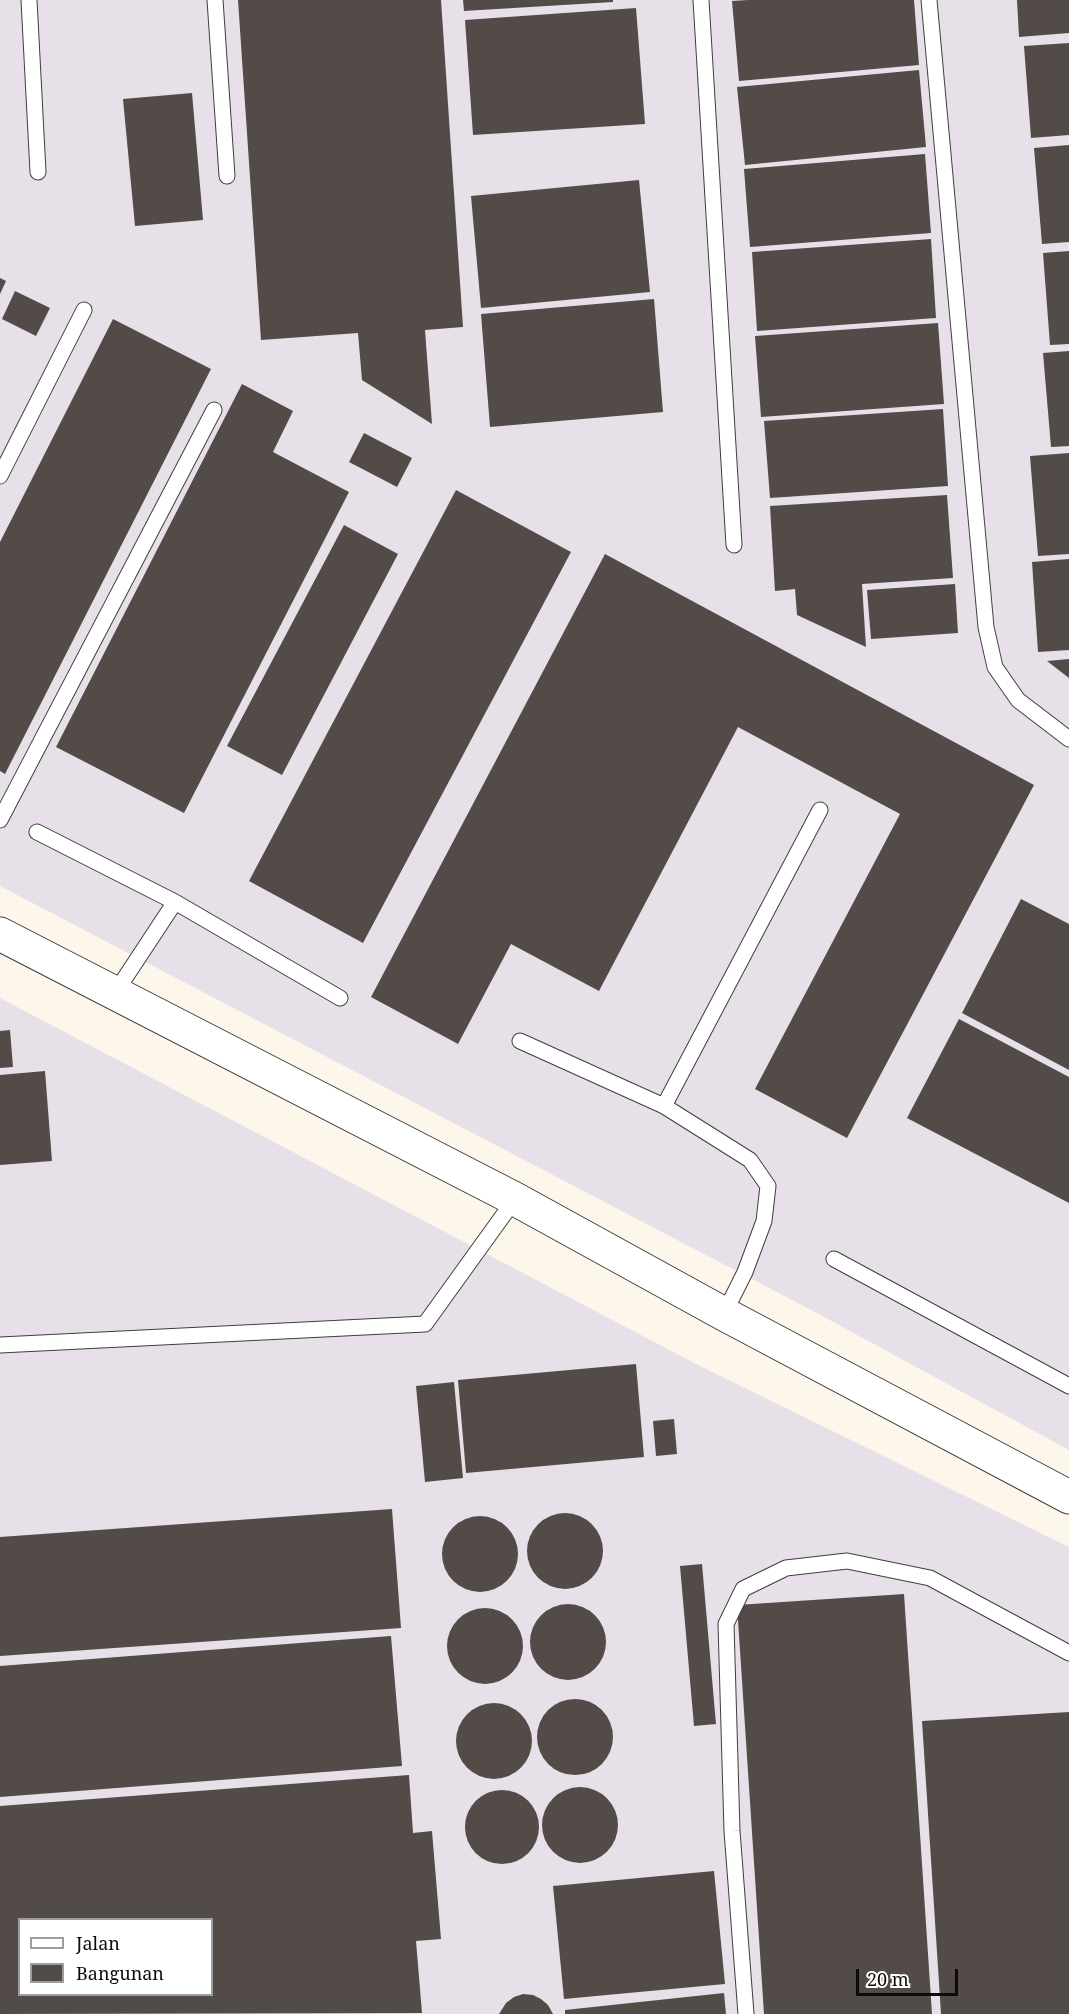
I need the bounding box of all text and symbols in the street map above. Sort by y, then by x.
legend [18,1918,213,1996]
text: Jalan [76,1931,120,1955]
scale bar [859,1957,961,1995]
text: Bangunan [76,1961,164,1985]
text: 20 m [867,1967,909,1991]

